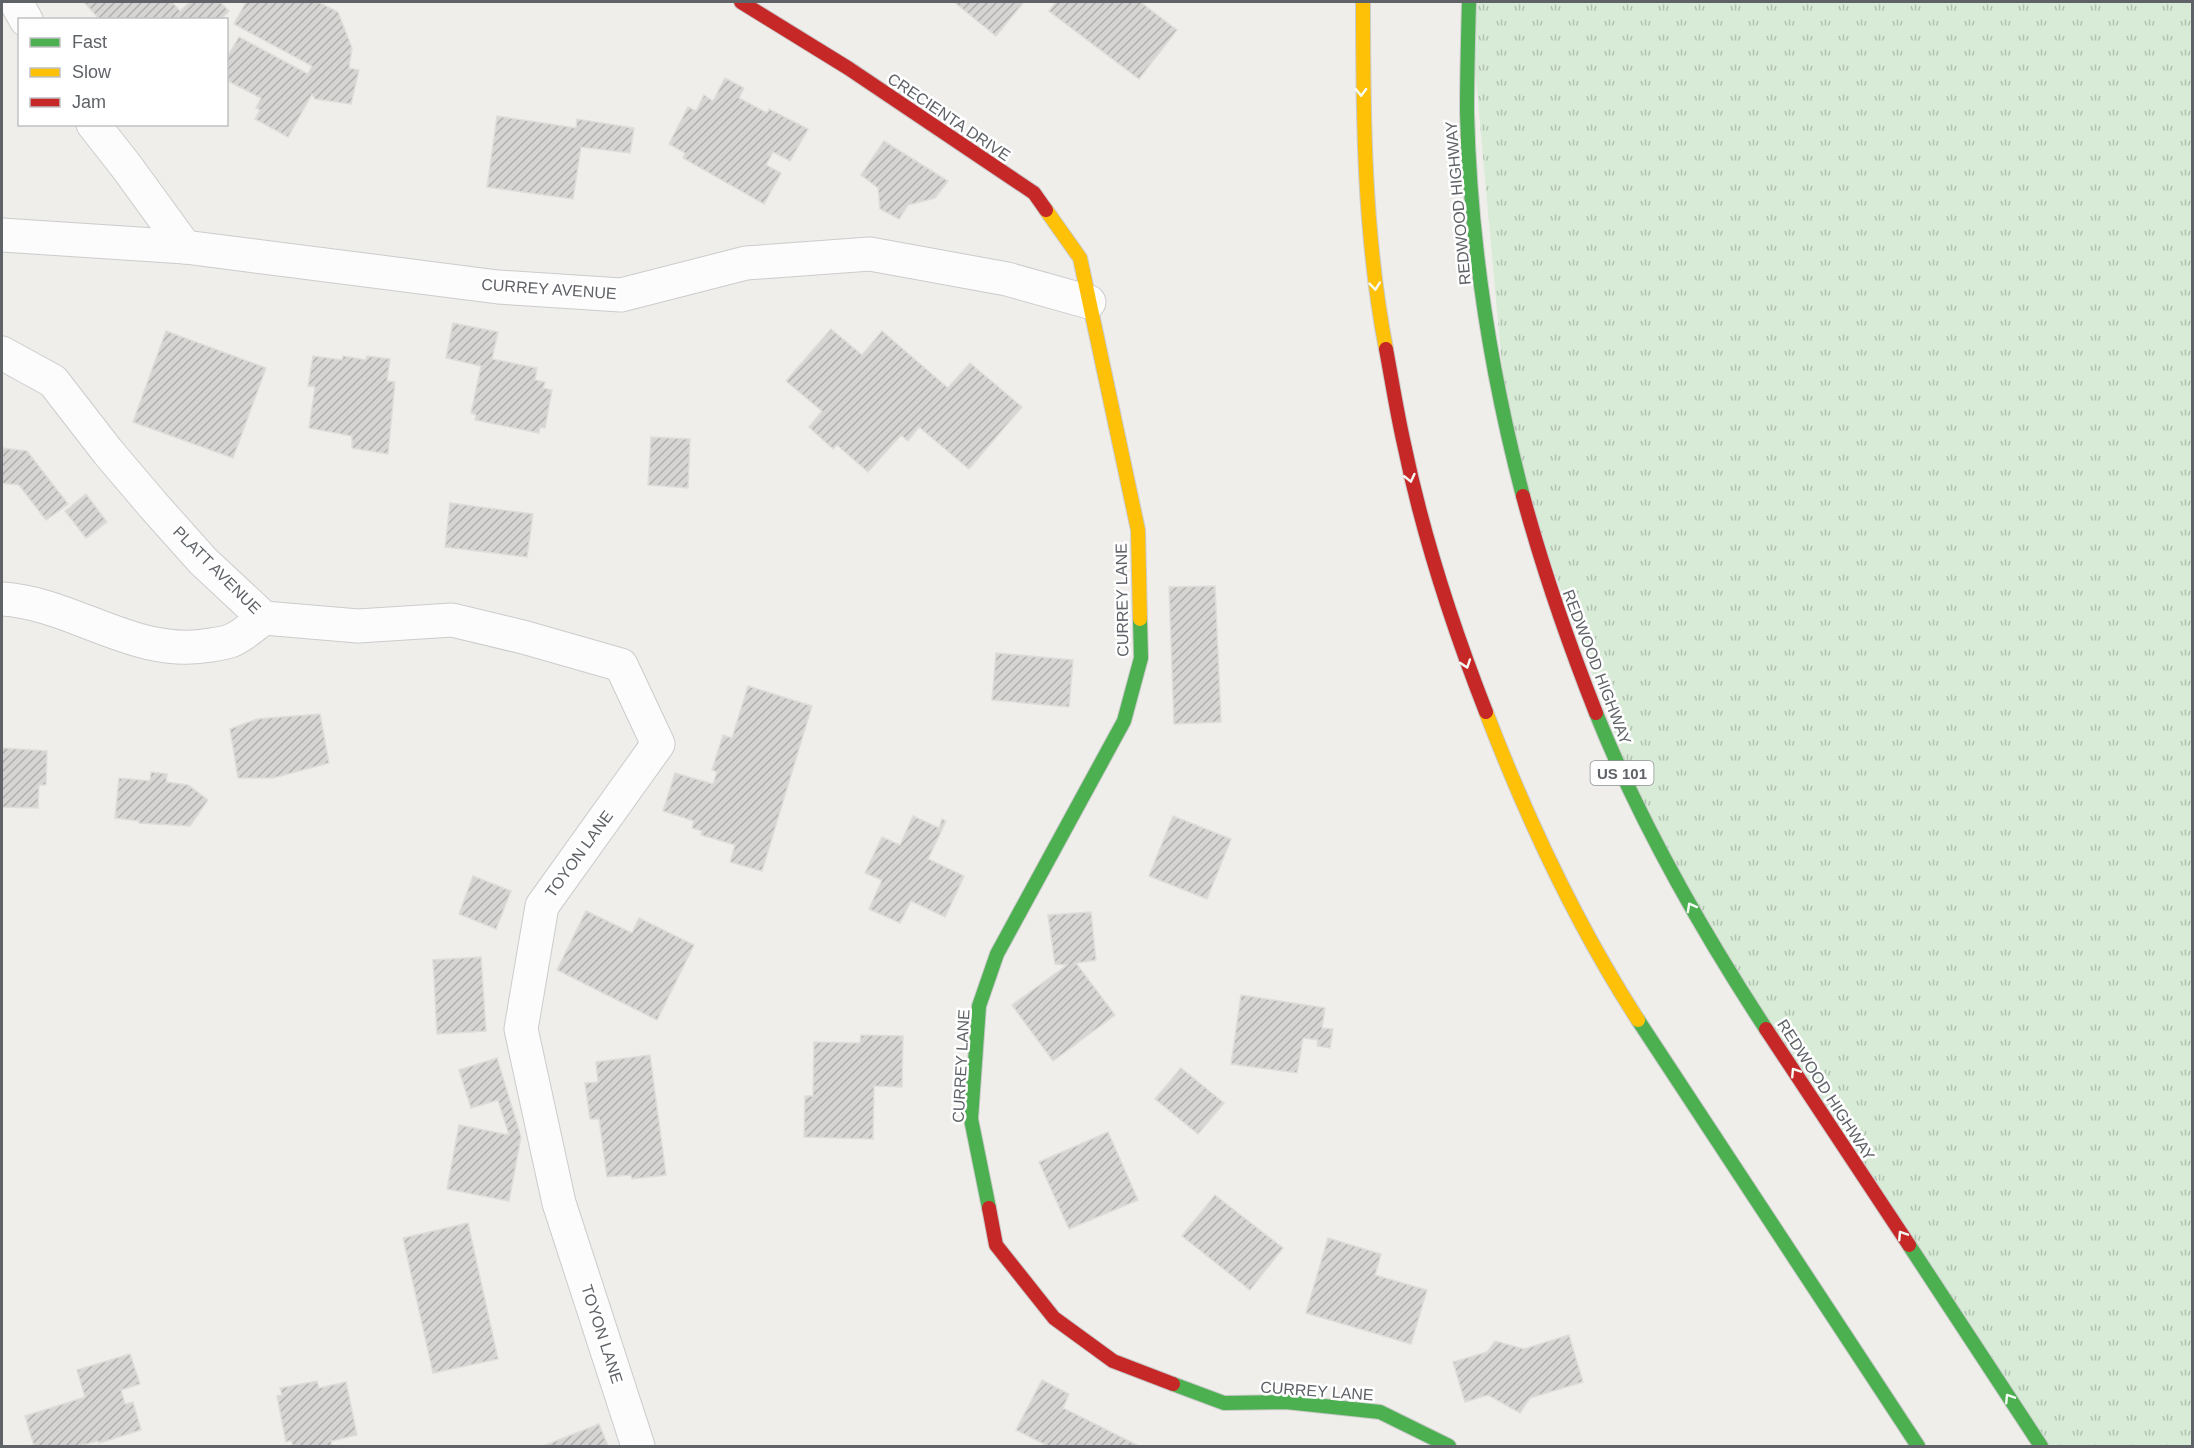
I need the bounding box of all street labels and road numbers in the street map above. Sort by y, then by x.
street label: CRECIENTA DRIVE [885,70,1013,164]
street label: REDWOOD HIGHWAY [1442,120,1474,286]
street label: CURREY AVENUE [481,276,617,302]
street label: PLATT AVENUE [170,523,264,617]
street label: CURREY LANE [1113,543,1131,657]
street label: REDWOOD HIGHWAY [1560,587,1635,747]
road number: US 101 [1590,761,1654,785]
street label: TOYON LANE [542,807,616,901]
street label: CURREY LANE [950,1009,972,1123]
street label: REDWOOD HIGHWAY [1774,1016,1878,1164]
street label: TOYON LANE [578,1282,626,1386]
street label: CURREY LANE [1260,1379,1374,1403]

